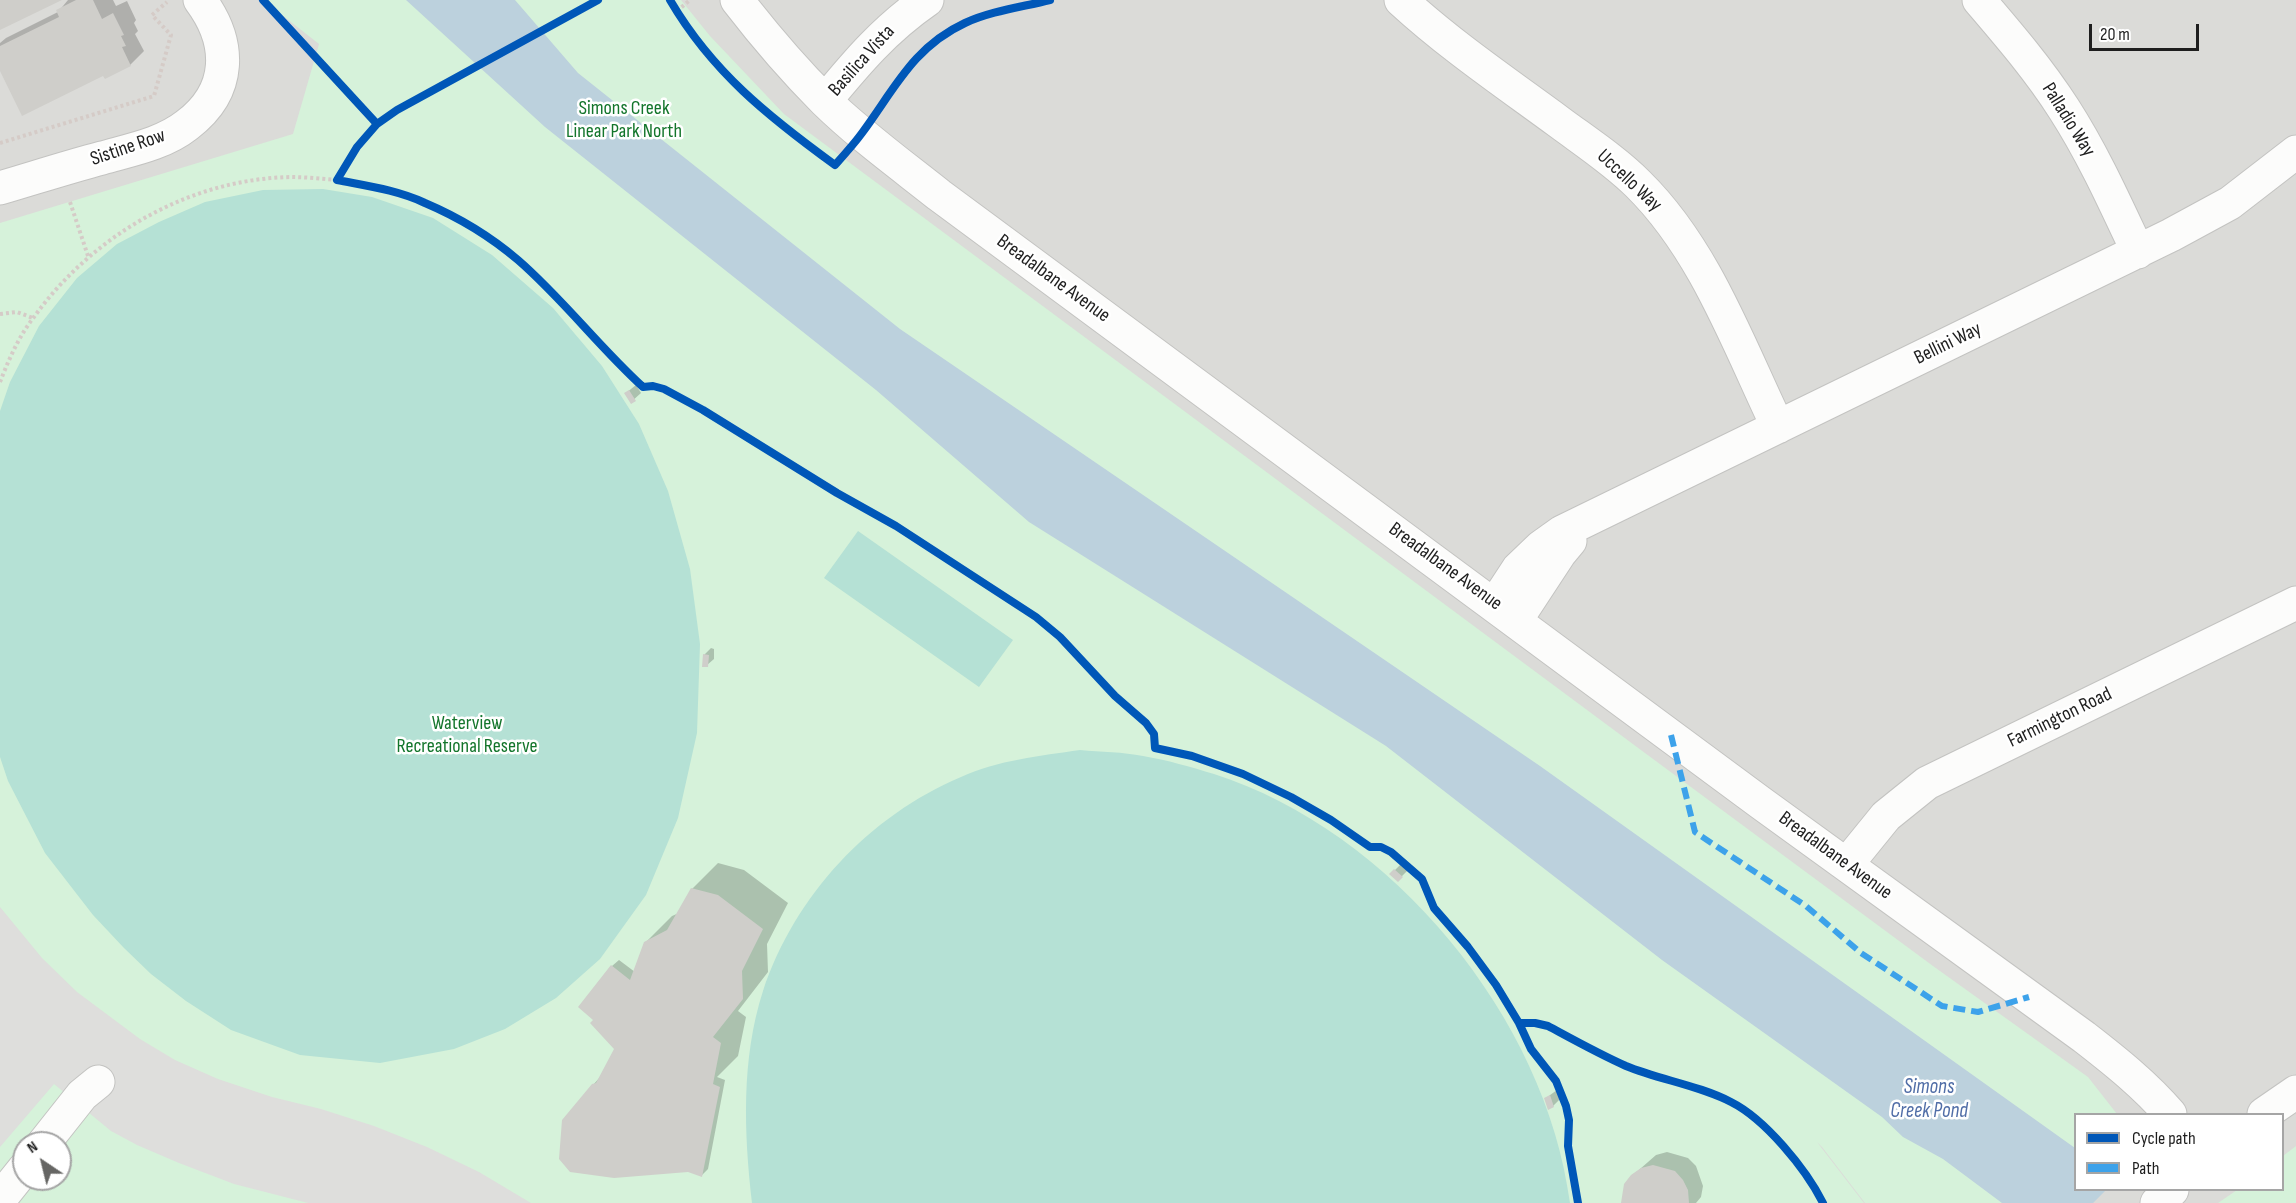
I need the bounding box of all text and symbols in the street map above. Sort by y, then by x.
scale bar [2092,12,2202,50]
street label: Basilica Vista [824,20,900,102]
text: 20 m [2100,24,2130,45]
street label: Palladio Way [2036,79,2100,161]
park label: Simons Creek Linear Park North [566,97,682,144]
street label: Sistine Row [87,124,169,172]
street label: Uccello Way [1591,145,1667,217]
street label: Breadalbane Avenue [992,230,1114,328]
street label: Bellini Way [1910,317,1986,371]
street label: Breadalbane Avenue [1384,518,1506,616]
street label: Farmington Road [2004,682,2116,754]
park label: Waterview Recreational Reserve [396,712,538,759]
street label: Breadalbane Avenue [1774,807,1896,905]
water label: Simons Creek Pond [1890,1075,1968,1125]
legend [2074,1113,2284,1191]
text: Cycle path [2132,1128,2196,1149]
north arrow [12,1131,72,1191]
text: N [24,1137,41,1158]
text: Path [2132,1158,2160,1179]

